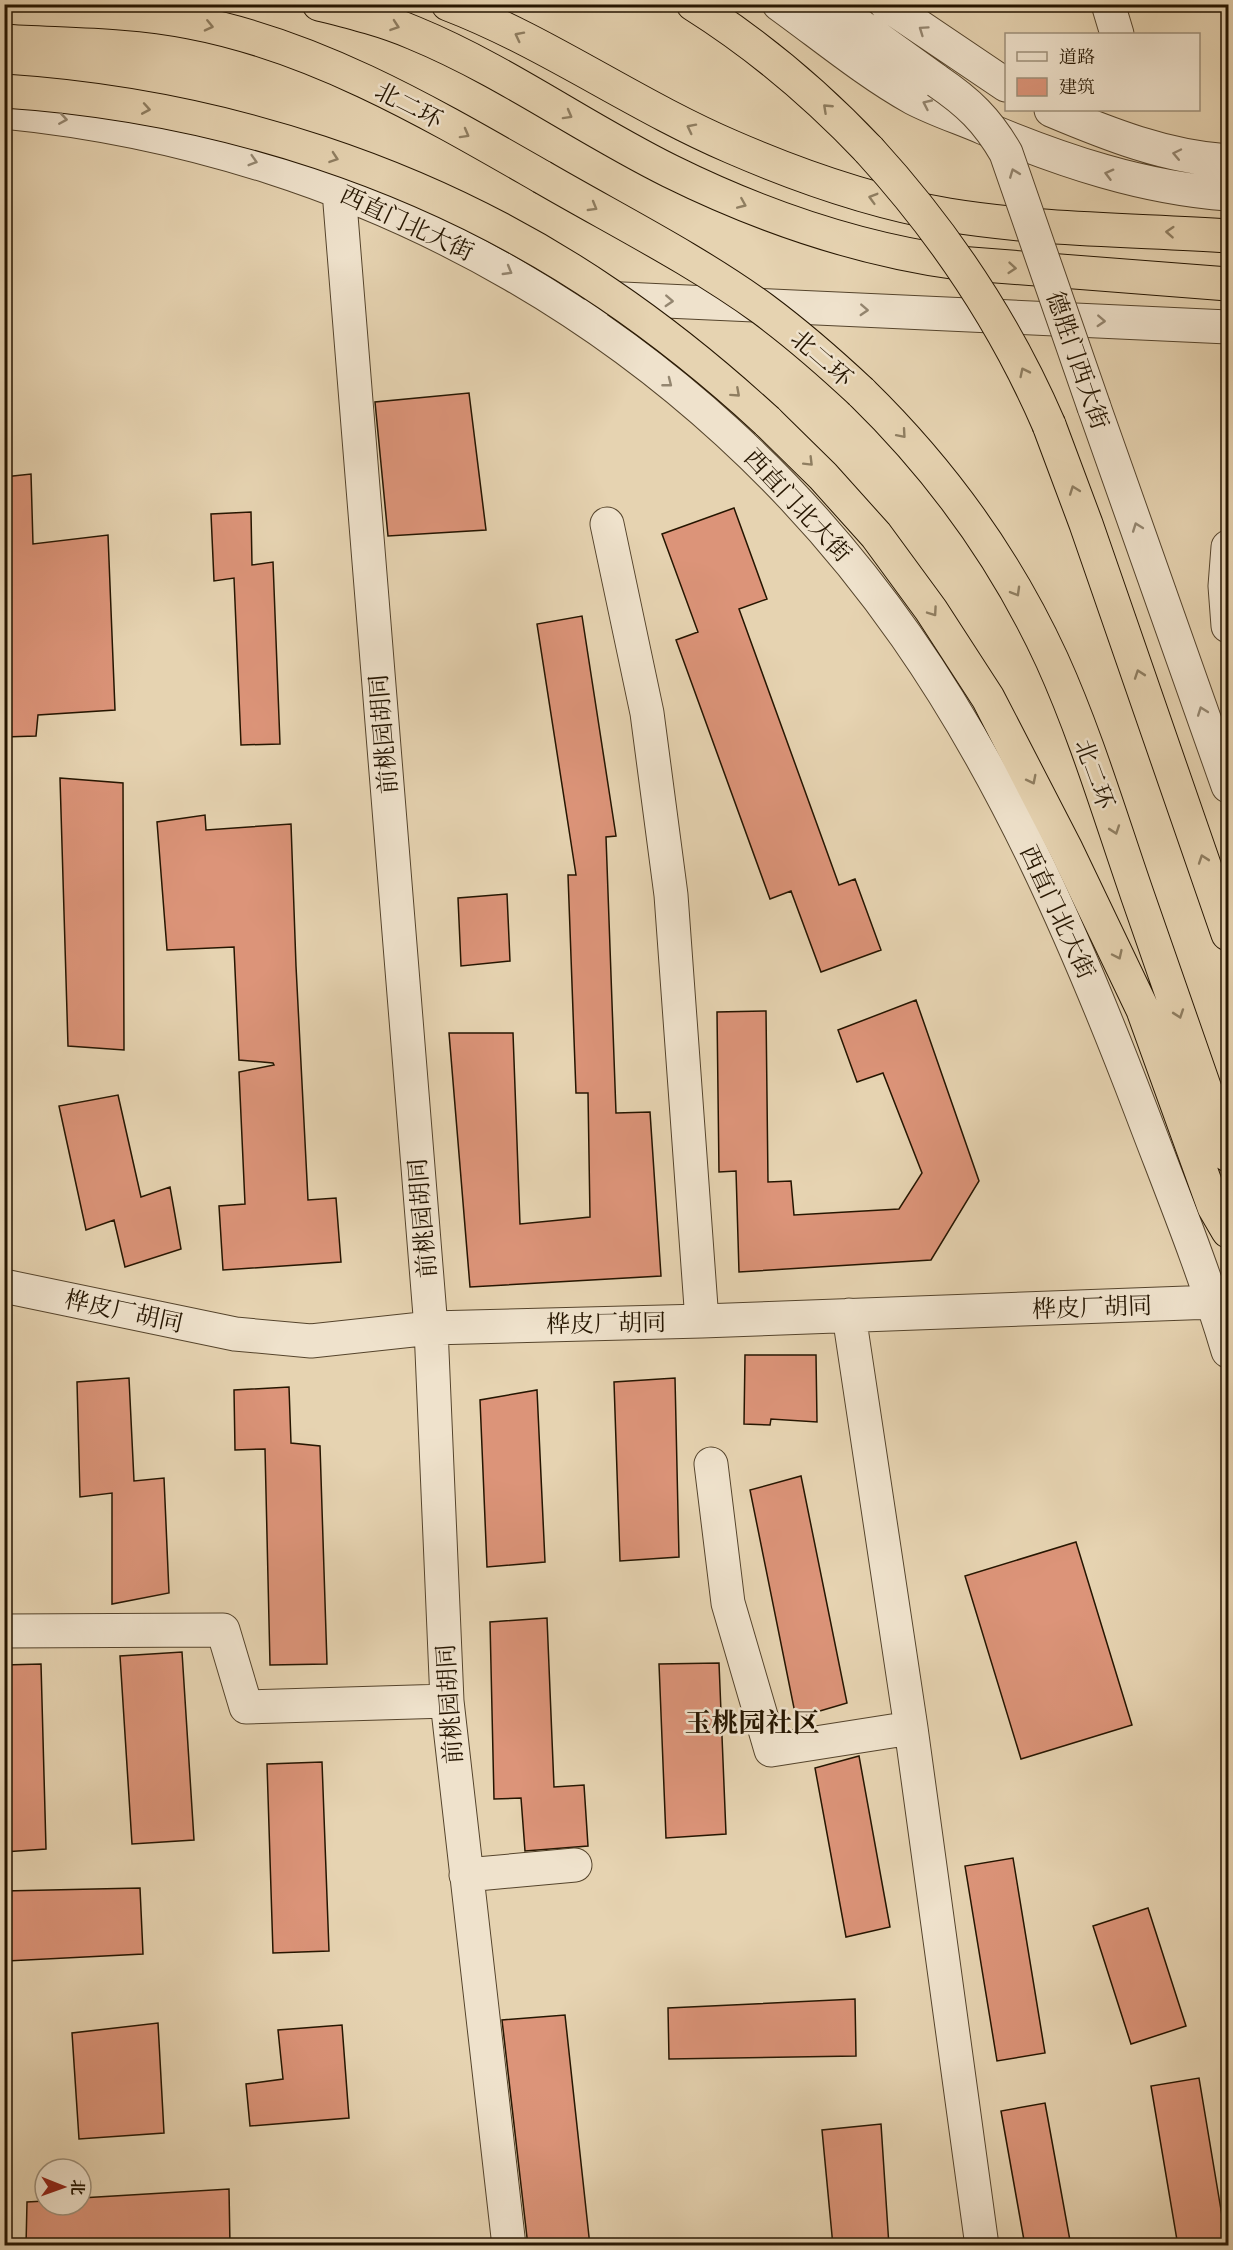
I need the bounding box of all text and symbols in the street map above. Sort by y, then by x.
one-way arrow [389,18,400,31]
one-way arrow [204,19,214,32]
one-way arrow [918,26,929,37]
one-way arrow [515,32,525,43]
legend [1005,33,1200,111]
text: 道路 [1059,43,1095,70]
street label: 北二环 [369,73,449,137]
text: 建筑 [1059,73,1095,100]
one-way arrow [922,100,933,112]
one-way arrow [140,102,150,115]
one-way arrow [824,104,834,115]
one-way arrow [562,108,572,119]
one-way arrow [58,113,67,125]
one-way arrow [687,124,697,135]
one-way arrow [459,127,469,138]
one-way arrow [1172,148,1182,161]
one-way arrow [328,150,339,163]
one-way arrow [247,154,258,166]
one-way arrow [1009,168,1021,179]
one-way arrow [1104,169,1115,181]
street label: 西直门北大街 [334,177,480,269]
one-way arrow [868,193,879,205]
one-way arrow [735,197,746,209]
one-way arrow [587,199,597,211]
one-way arrow [1166,226,1175,239]
one-way arrow [1007,261,1016,274]
one-way arrow [502,264,512,276]
street label: 德胜门西大街 [1038,286,1118,434]
one-way arrow [665,295,674,308]
one-way arrow [859,304,868,317]
one-way arrow [1096,315,1105,328]
street label: 北二环 [783,321,861,395]
one-way arrow [1020,368,1031,379]
one-way arrow [661,376,672,387]
one-way arrow [728,385,739,396]
one-way arrow [895,427,906,438]
street label: 西直门北大街 [736,440,860,570]
one-way arrow [802,454,813,465]
one-way arrow [1069,486,1081,497]
one-way arrow [1131,522,1144,533]
one-way arrow [1009,586,1020,596]
one-way arrow [926,605,937,616]
one-way arrow [1133,669,1146,680]
street label: 前桃园胡同 [360,673,406,795]
one-way arrow [1196,706,1209,717]
street label: 北二环 [1066,734,1124,814]
one-way arrow [1024,774,1036,785]
one-way arrow [1107,824,1120,835]
street label: 西直门北大街 [1012,839,1104,985]
one-way arrow [1197,854,1210,864]
one-way arrow [1111,948,1123,959]
one-way arrow [1172,1008,1185,1018]
street label: 前桃园胡同 [399,1157,445,1279]
street label: 桦皮厂胡同 [62,1281,186,1341]
street label: 桦皮厂胡同 [1031,1287,1153,1327]
street label: 桦皮厂胡同 [546,1304,666,1342]
street label: 前桃园胡同 [427,1643,471,1765]
district label: 玉桃园社区 [685,1702,820,1742]
north arrow [33,2157,93,2217]
text: 北 [66,2179,90,2195]

